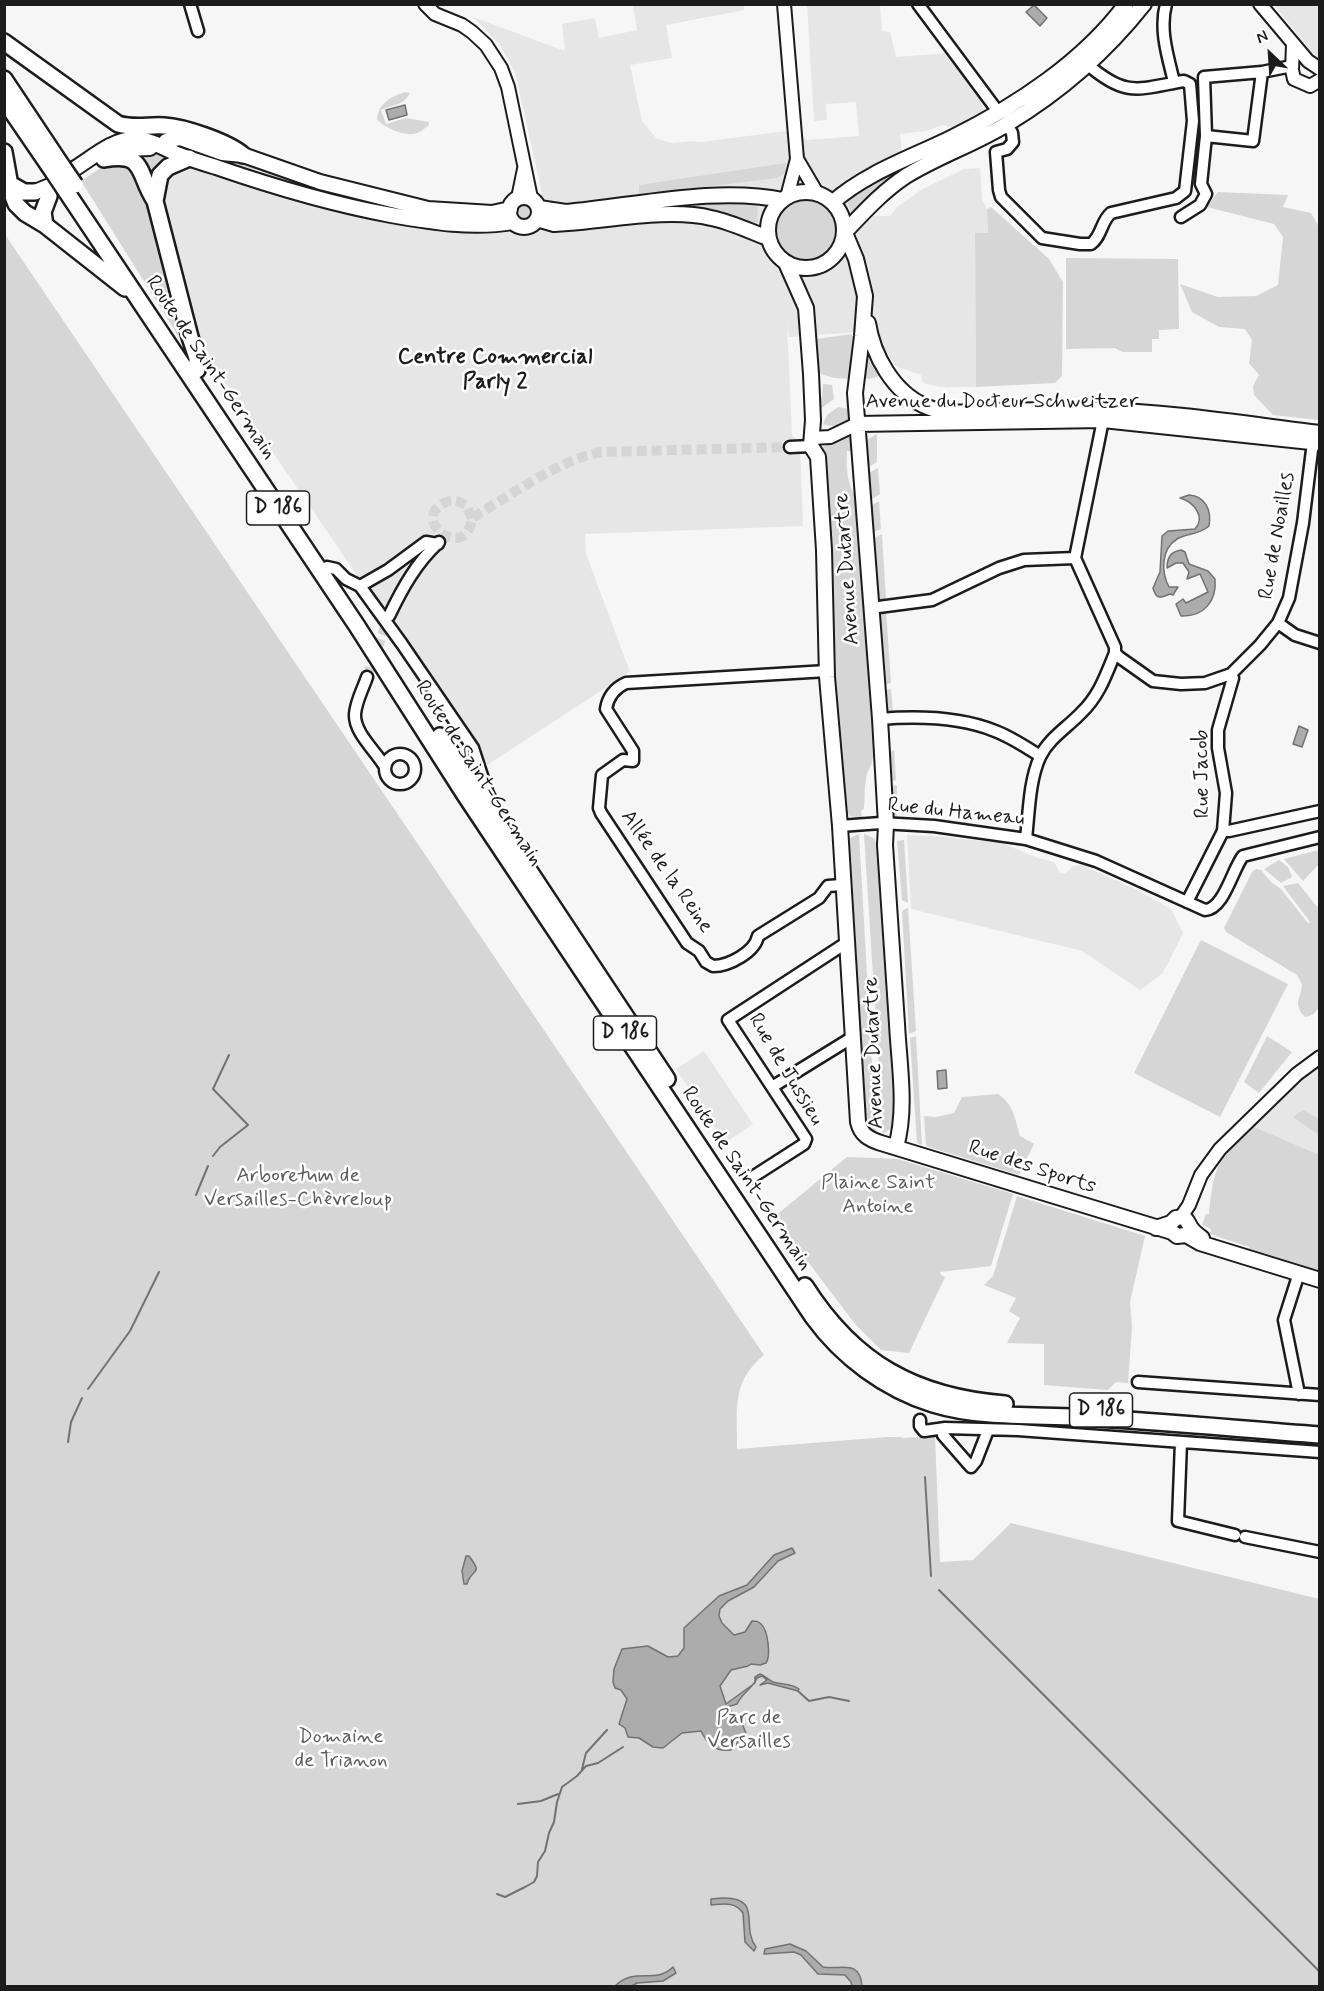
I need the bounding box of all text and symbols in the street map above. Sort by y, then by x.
north arrow [1240,24,1300,84]
text: N [1253,25,1271,49]
street label: Route de Saint-Germain [139,271,281,465]
district label: Centre Commercial Parly 2 [398,345,592,396]
street label: Avenue du Docteur Schweitzer [865,390,1139,416]
street label: Rue de Noailles [1254,470,1302,602]
road number: D 186 [246,491,310,525]
street label: Avenue Dutartre [830,492,866,646]
street label: Route de Saint-Germain [408,676,548,872]
street label: Rue Jacob [1190,729,1216,819]
street label: Rue du Hameau [886,793,1026,833]
street label: Allée de la Reine [614,806,718,938]
street label: Avenue Dutartre [860,976,890,1130]
street label: Rue de Jussieu [742,1009,828,1131]
road number: D 186 [594,1016,656,1050]
street label: Route de Saint-Germain [675,1082,817,1276]
street label: Rue des Sports [965,1136,1099,1200]
park label: Arboretum de Versailles-Chèvreloup [204,1164,392,1214]
park label: Plaine Saint Antoine [821,1171,935,1221]
road number: D 186 [1070,1393,1132,1427]
park label: Parc de Versailles [707,1706,791,1756]
park label: Domaine de Trianon [294,1725,388,1775]

